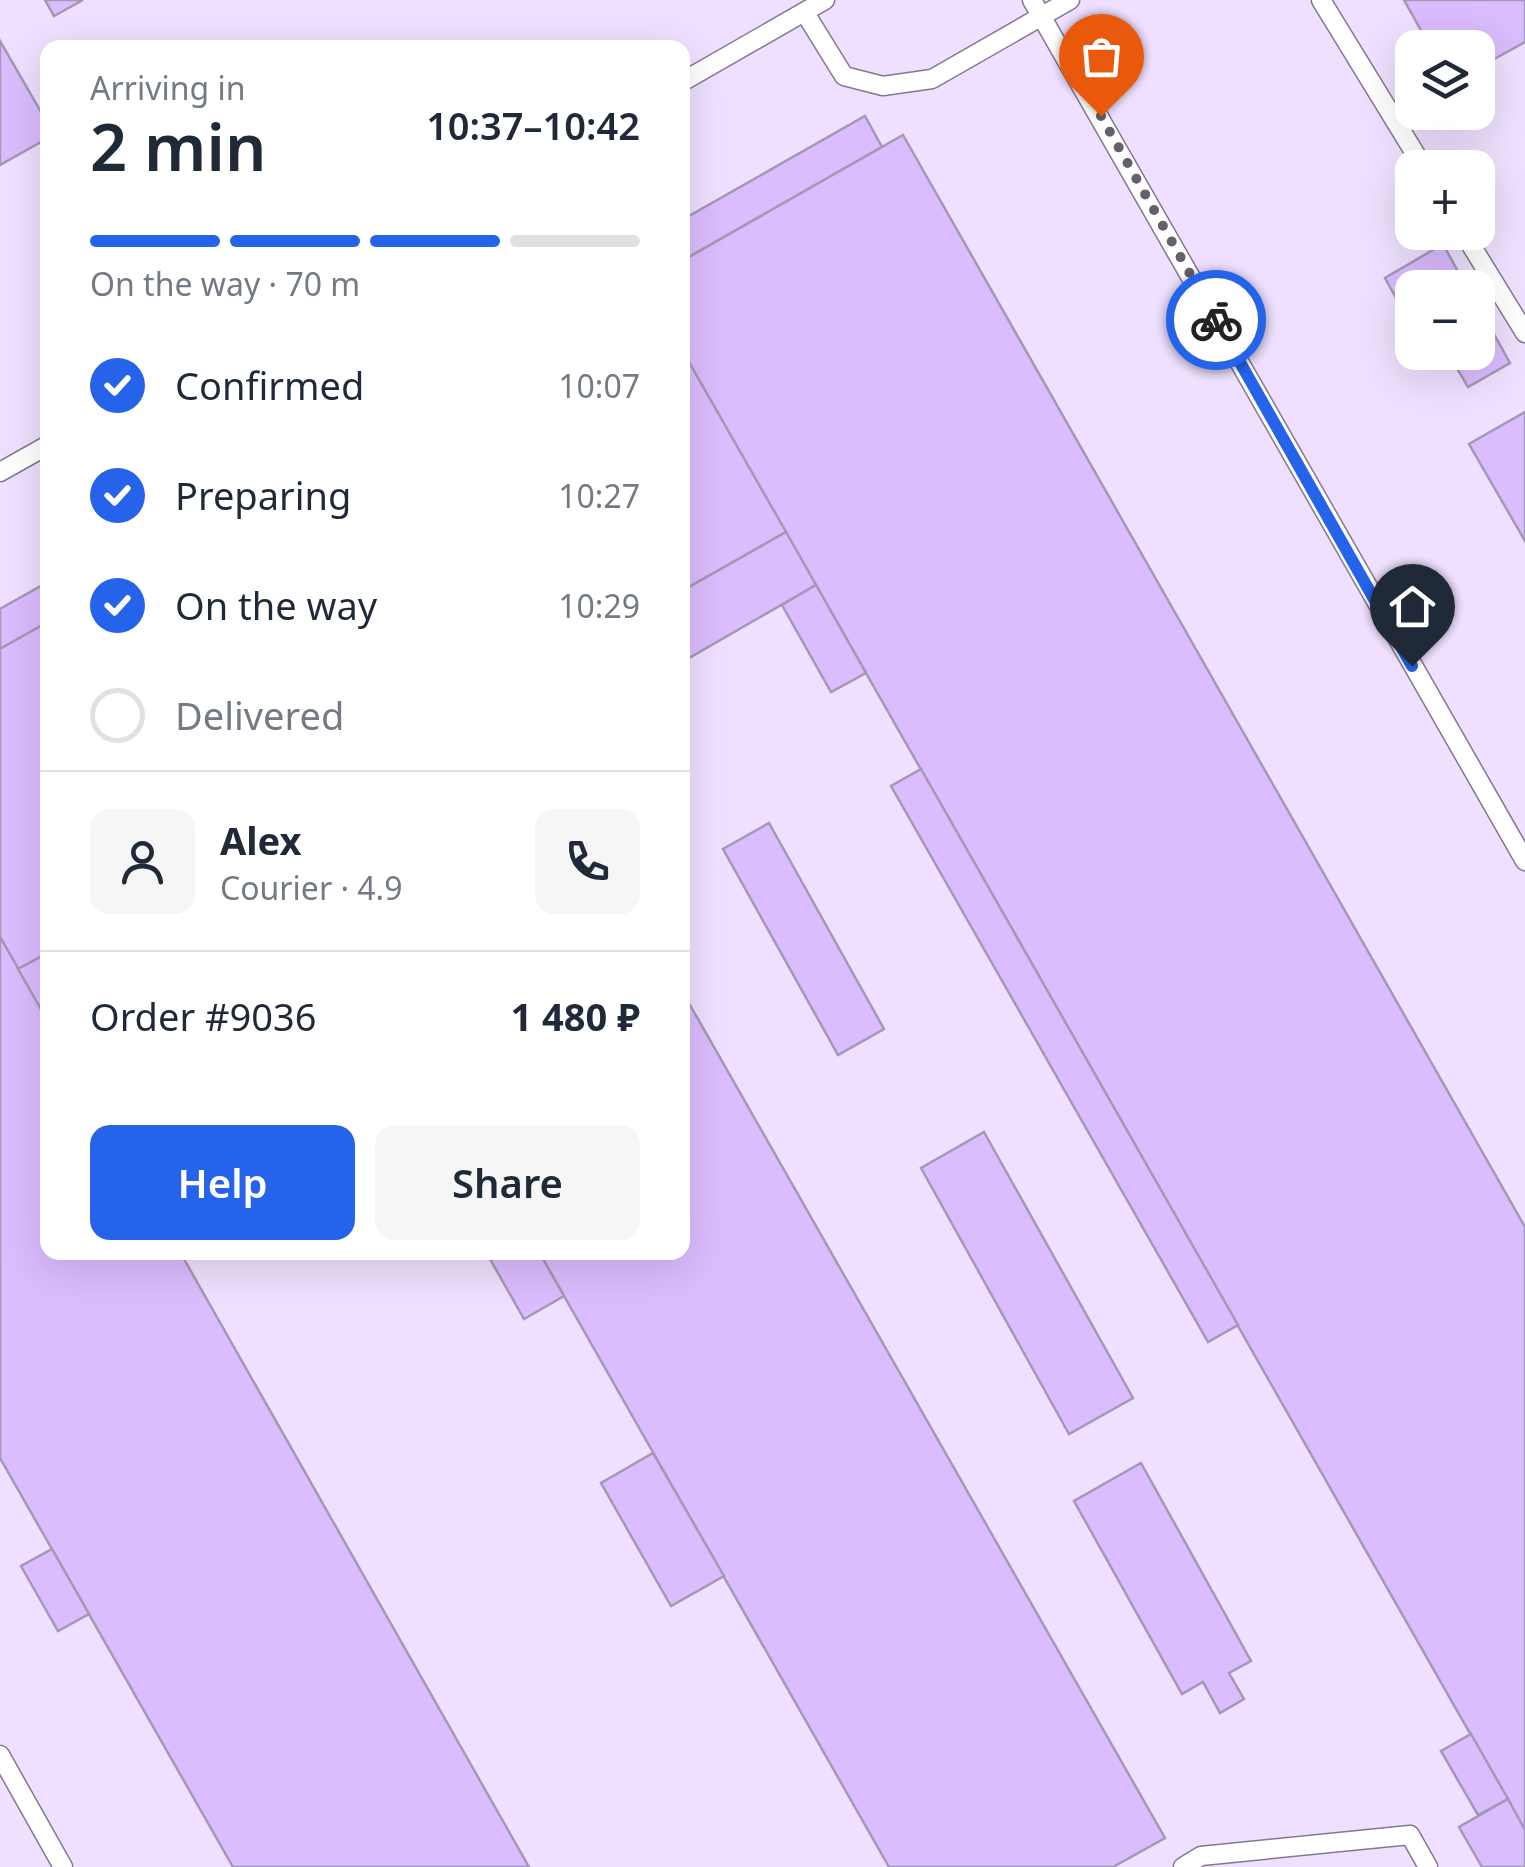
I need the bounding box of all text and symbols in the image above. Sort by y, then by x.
pin [1059,14,1144,117]
icon: bag [1074,29,1129,84]
map controls [1395,30,1495,370]
button: layers [1395,30,1495,130]
text: Arriving in [90,66,245,109]
text: 10:37–10:42 [426,99,640,151]
text: 2 min [90,102,266,190]
button: + [1395,150,1495,250]
text: On the way · 70 m [90,262,360,305]
courier [1166,270,1266,370]
button: − [1395,270,1495,370]
icon: bike [1189,293,1244,348]
icon: check [90,358,145,413]
text: Confirmed [175,359,364,411]
text: 10:07 [558,364,640,407]
icon: check [90,468,145,523]
text: Preparing [175,469,351,521]
text: 10:27 [558,474,640,517]
pin [1370,564,1455,667]
icon: check [90,578,145,633]
text: On the way [175,579,377,631]
icon: home [1385,579,1440,634]
text: 10:29 [558,584,640,627]
text: Delivered [175,689,344,741]
button: person [90,809,195,914]
button: phone [535,809,640,914]
text: Alex [220,814,302,866]
text: Courier · 4.9 [220,866,403,909]
text: Order #9036 [90,990,316,1042]
text: 1 480 ₽ [510,990,640,1042]
button: Help [90,1125,355,1240]
button: Share [375,1125,640,1240]

